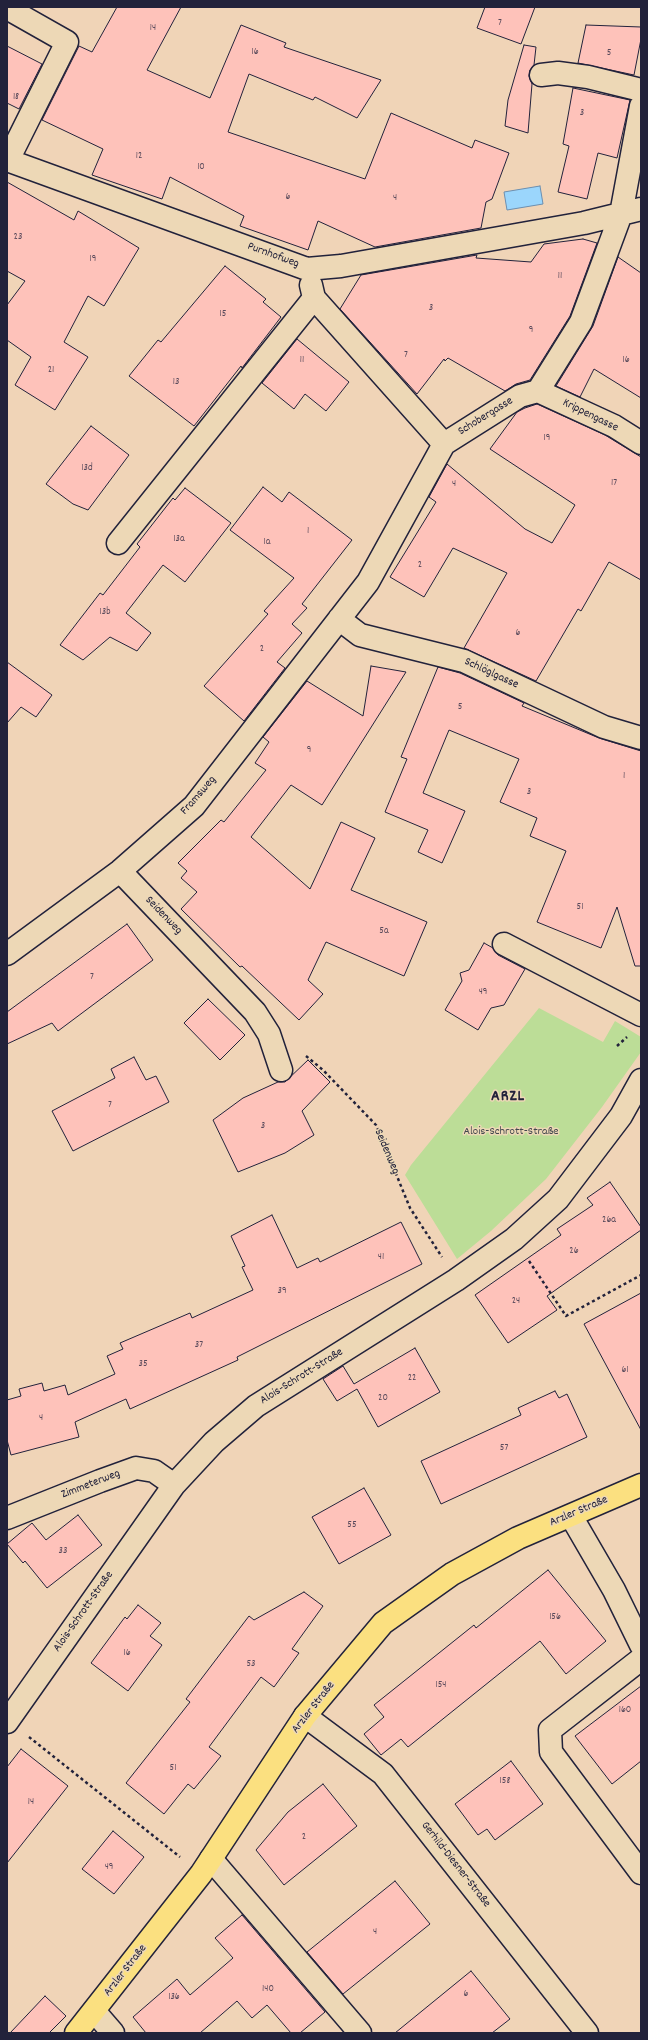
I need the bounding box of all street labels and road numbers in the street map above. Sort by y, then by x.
street label: Purnhofweg [245,240,301,272]
street label: Schobergasse [456,394,516,440]
street label: Krippengasse [560,396,620,436]
street label: Schlöglgasse [462,655,520,693]
street label: Framsweg [178,774,220,818]
street label: Seidenweg [141,894,185,938]
street label: Seidenweg [370,1127,402,1177]
street label: Alois-Schrott-Straße [258,1346,346,1408]
street label: Zimmeterweg [60,1467,122,1503]
street label: Arzler Straße [548,1493,610,1531]
street label: Alois-Schrott-Straße [51,1569,117,1655]
street label: Arzler Straße [289,1679,339,1737]
street label: Gerhild-Diesner-Straße [417,1819,493,1911]
street label: Arzler Straße [101,1942,151,2000]

